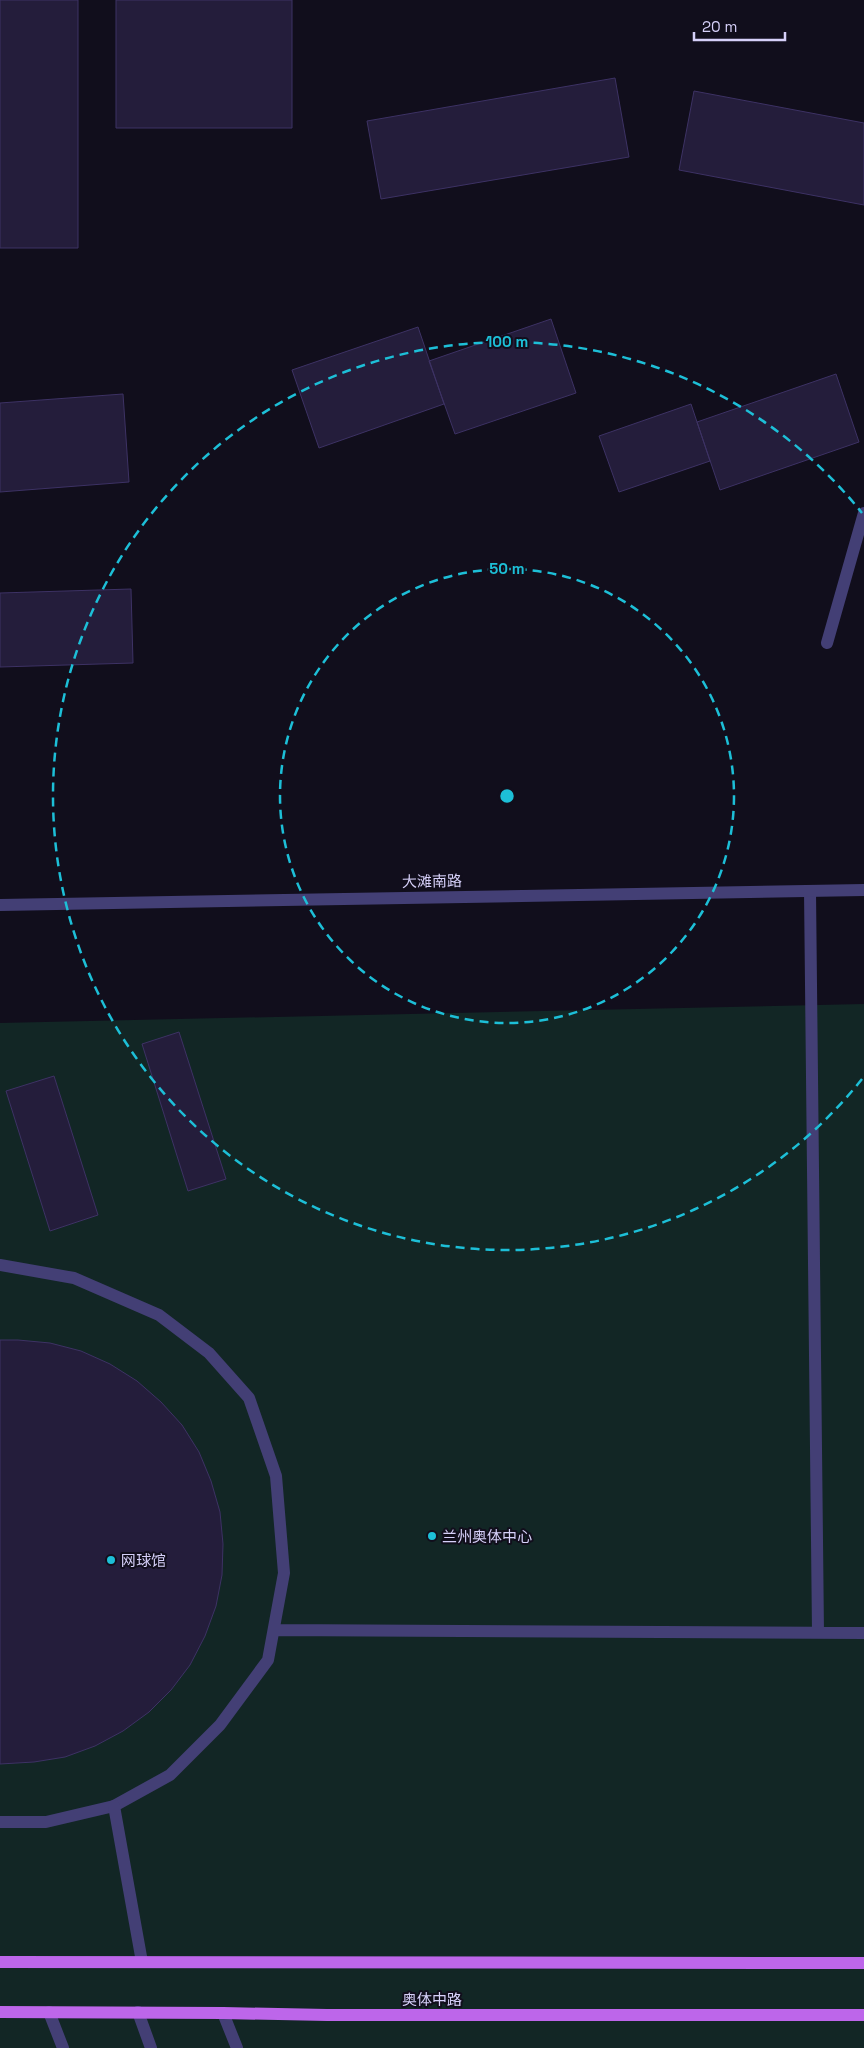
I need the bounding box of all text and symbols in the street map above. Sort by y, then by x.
scale bar [694,10,785,42]
text: 20 m [702,17,737,36]
text: 100 m [486,332,528,351]
text: 50 m [489,559,525,578]
centre of rings [498,787,516,805]
street label: 大滩南路 [402,871,462,891]
place label: 兰州奥体中心 [442,1527,532,1546]
marker: 兰州奥体中心 [426,1530,438,1542]
place label: 网球馆 [121,1551,166,1570]
marker: 网球馆 [105,1554,117,1566]
street label: 奥体中路 [402,1990,462,2009]

